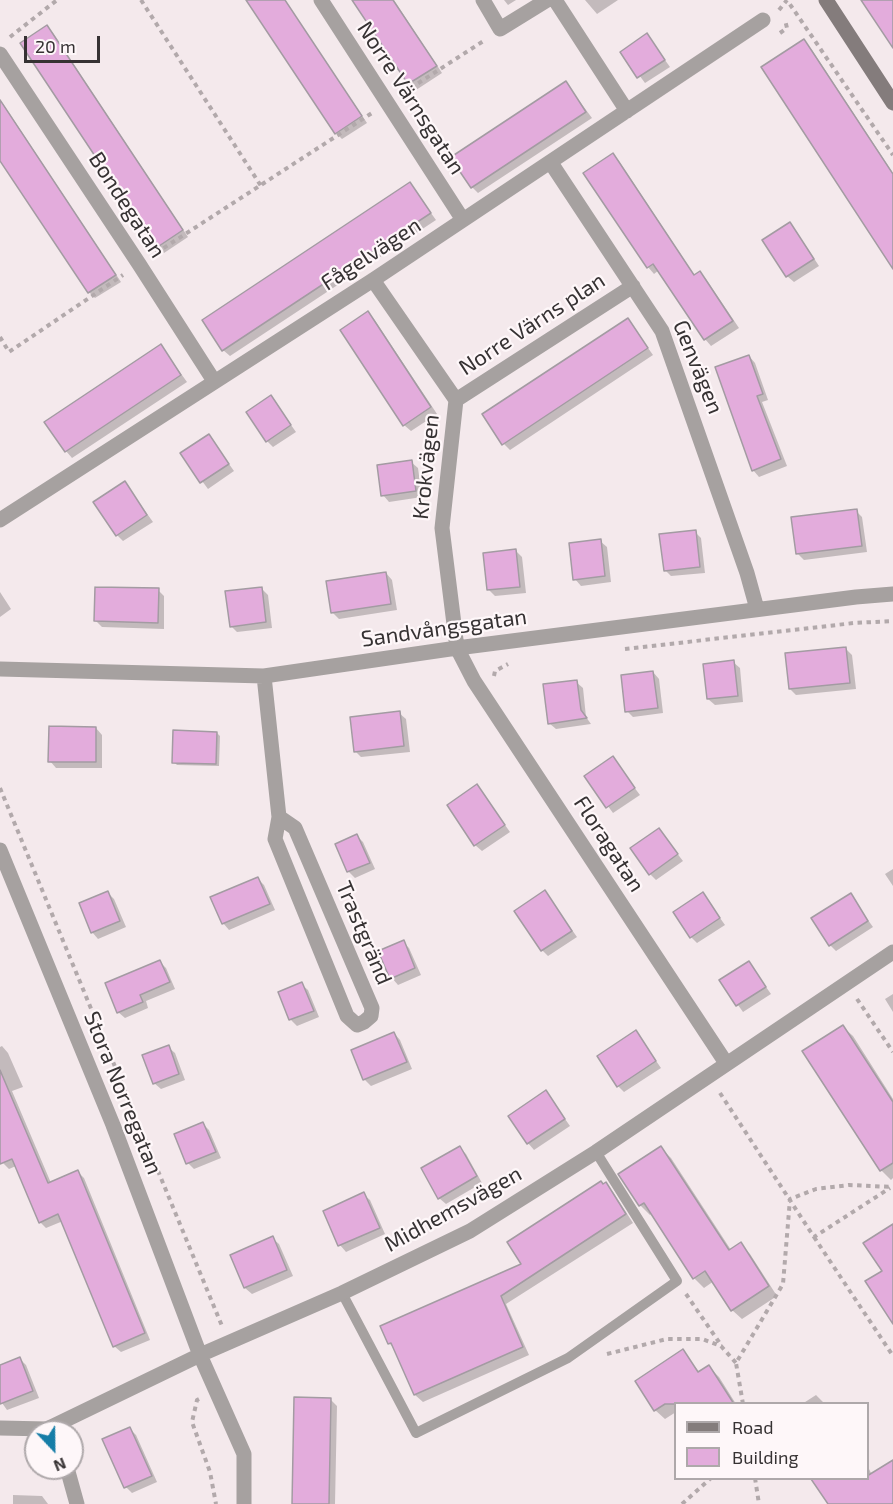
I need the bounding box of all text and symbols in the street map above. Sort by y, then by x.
street label: Norre Värnsgatan [352,17,470,179]
scale bar [27,24,104,62]
text: 20 m [35,35,76,57]
street label: Bondegatan [83,147,171,263]
street label: Fågelvägen [316,212,426,296]
street label: Norre Värns plan [454,267,610,381]
street label: Genvägen [667,316,729,418]
street label: Krokvägen [407,413,445,521]
street label: Sandvångsgatan [359,603,529,653]
street label: Floragatan [568,791,650,897]
street label: Trastgränd [330,877,398,989]
street label: Stora Norregatan [78,1008,168,1178]
street label: Midhemsvägen [380,1160,526,1258]
legend [674,1402,869,1480]
text: Road [732,1416,773,1438]
north arrow [24,1420,84,1480]
text: Building [732,1446,799,1468]
text: N [51,1454,69,1476]

